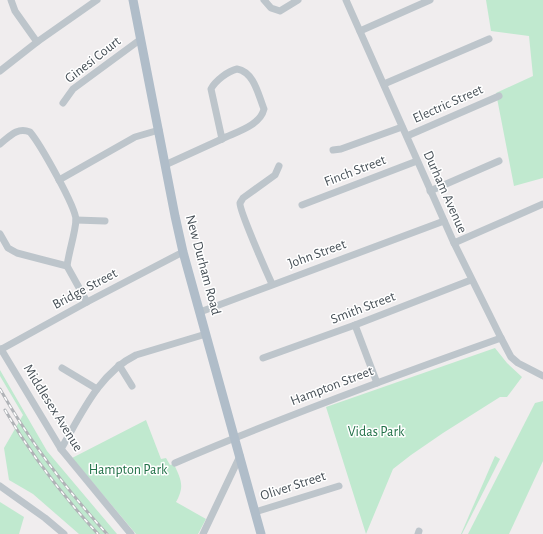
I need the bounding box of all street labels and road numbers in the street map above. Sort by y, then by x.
street label: Ginesi Court [63,34,124,86]
street label: Electric Street [411,82,486,126]
street label: Durham Avenue [421,149,469,235]
street label: Finch Street [322,153,388,189]
street label: New Durham Road [183,213,223,317]
street label: John Street [286,237,348,271]
street label: Bridge Street [50,266,120,312]
street label: Smith Street [329,289,398,327]
street label: Middlesex Avenue [21,362,85,454]
street label: Hampton Street [289,364,376,408]
street label: Oliver Street [259,469,328,503]

